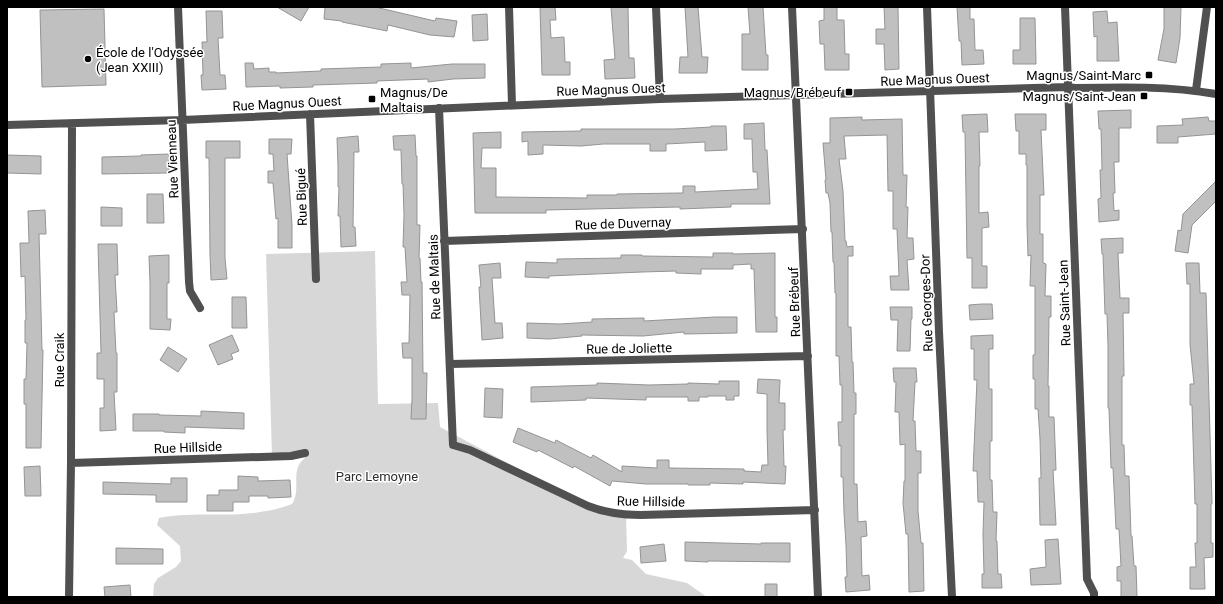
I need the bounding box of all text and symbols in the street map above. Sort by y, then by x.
place label: École de l'Odyssée (Jean XXIII) [96,45,203,75]
marker: École de l'Odyssée (Jean XXIII) [83,54,93,64]
place label: Magnus/Saint-Marc [1026,68,1141,83]
street label: Rue Magnus Ouest [880,70,990,89]
marker: Magnus/Saint-Marc [1144,70,1154,80]
street label: Rue Magnus Ouest [556,80,666,99]
place label: Magnus/De Maltais [380,85,448,115]
place label: Magnus/Brébeuf [744,85,841,100]
marker: Magnus/Brébeuf [844,87,854,97]
place label: Magnus/Saint-Jean [1023,89,1136,104]
marker: Magnus/Saint-Jean [1139,91,1149,101]
street label: Rue Magnus Ouest [232,93,342,114]
marker: Magnus/De Maltais [367,94,377,104]
street label: Rue Vienneau [164,119,181,199]
street label: Rue Bigué [293,168,310,226]
street label: Rue de Duvernay [575,214,671,233]
street label: Rue de Maltais [426,234,443,320]
street label: Rue Georges-Dor [917,253,936,352]
street label: Rue Saint-Jean [1055,259,1074,347]
street label: Rue Brébeuf [786,266,803,337]
street label: Rue Craik [52,332,67,387]
street label: Rue de Joliette [586,340,672,357]
street label: Rue Hillside [154,439,222,456]
park label: Parc Lemoyne [336,469,418,484]
street label: Rue Hillside [617,493,685,510]

